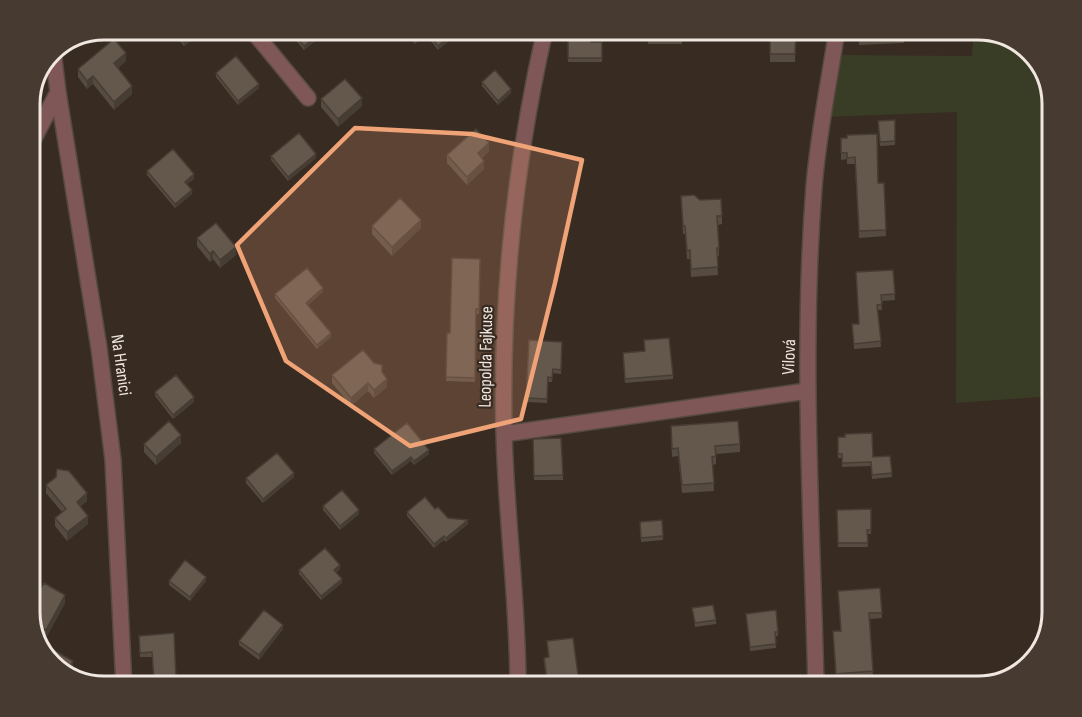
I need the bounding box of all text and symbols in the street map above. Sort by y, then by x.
street label: Leopolda Fajkuse [475,306,497,408]
street label: Na Hranici [106,333,136,397]
street label: Vilová [778,339,800,375]

